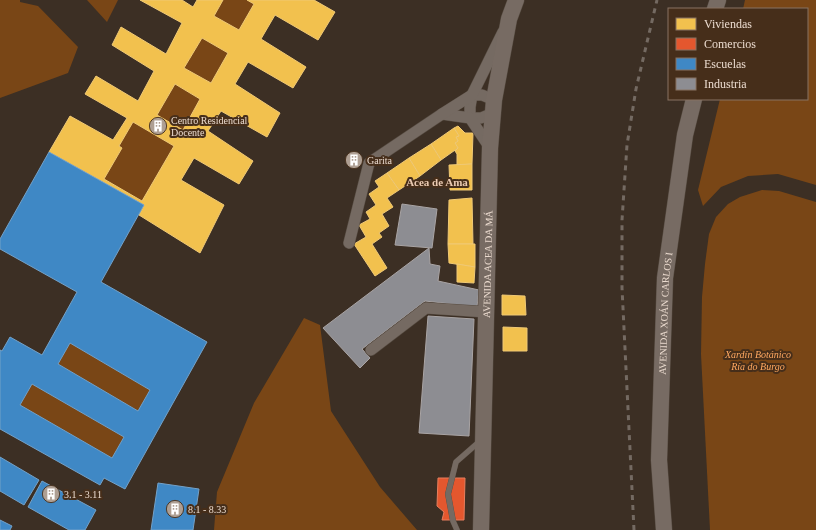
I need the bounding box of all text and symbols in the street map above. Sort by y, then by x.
legend [668,8,808,100]
text: Viviendas [704,17,752,31]
text: Comercios [704,37,756,51]
text: Escuelas [704,57,746,71]
text: Industria [704,77,747,91]
place label: Centro Residencial Docente [171,115,248,138]
building icon: Centro Residencial Docente [148,116,168,136]
building icon: Garita [344,150,364,170]
place label: Garita [367,155,393,166]
district label: Acea de Ama [406,176,468,188]
street label: AVENIDA ACEA DA MÁ [481,209,494,318]
street label: AVENIDA XOÁN CARLOS I [656,251,674,375]
park label: Xardín Botánico Ría do Burgo [724,349,791,372]
building icon: 3.1 - 3.11 [41,484,61,504]
place label: 3.1 - 3.11 [64,489,102,500]
building icon: 8.1 - 8.33 [165,499,185,519]
place label: 8.1 - 8.33 [188,504,226,515]

